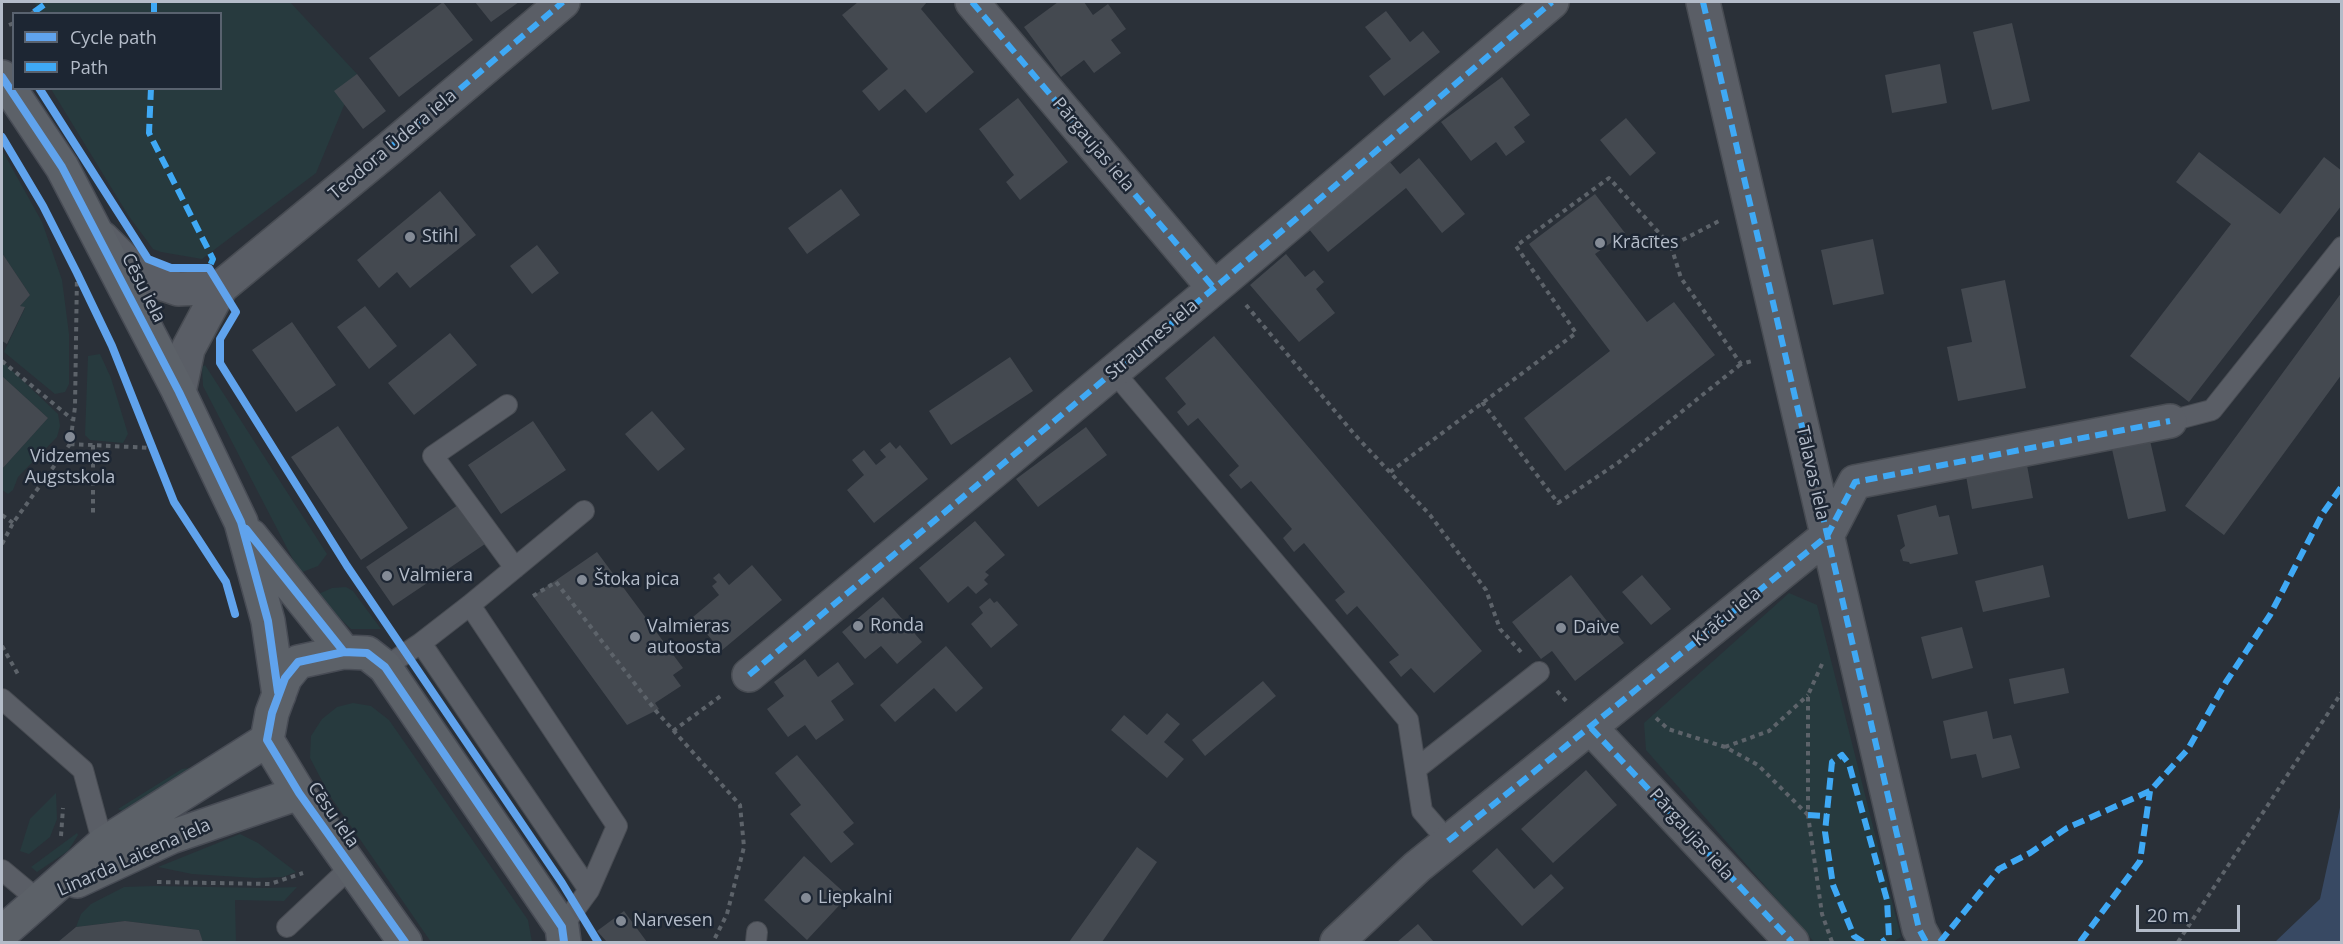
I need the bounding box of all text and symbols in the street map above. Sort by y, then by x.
legend [12,12,222,90]
text: Cycle path [70,25,157,49]
text: Path [70,55,108,79]
street label: Teodora Ūdera iela [325,85,461,205]
street label: Pārgaujas iela [1047,94,1139,196]
place label: Stihl [422,226,458,248]
marker: Stihl [403,230,417,244]
place label: Krācītes [1612,232,1679,254]
marker: Krācītes [1593,236,1607,250]
street label: Cēsu iela [116,250,170,326]
street label: Straumes iela [1101,295,1203,385]
street label: Tālavas iela [1791,424,1833,522]
marker: Vidzemes Augstskola [63,430,77,444]
place label: Vidzemes Augstskola [25,446,115,488]
place label: Valmiera [399,565,473,587]
marker: Valmiera [380,569,394,583]
place label: Štoka pica [594,569,679,591]
marker: Štoka pica [575,573,589,587]
street label: Krāču iela [1688,583,1766,651]
place label: Ronda [870,615,924,637]
place label: Valmieras autoosta [647,616,730,658]
place label: Daive [1573,617,1620,639]
marker: Ronda [851,619,865,633]
marker: Daive [1554,621,1568,635]
marker: Valmieras autoosta [628,630,642,644]
street label: Cēsu iela [303,778,363,852]
street label: Pārgaujas iela [1644,785,1738,885]
street label: Linarda Laicena iela [54,814,214,902]
place label: Liepkalni [818,887,893,909]
marker: Liepkalni [799,891,813,905]
scale bar [2139,893,2242,931]
text: 20 m [2147,903,2189,927]
place label: Narvesen [633,910,713,932]
marker: Narvesen [614,914,628,928]

